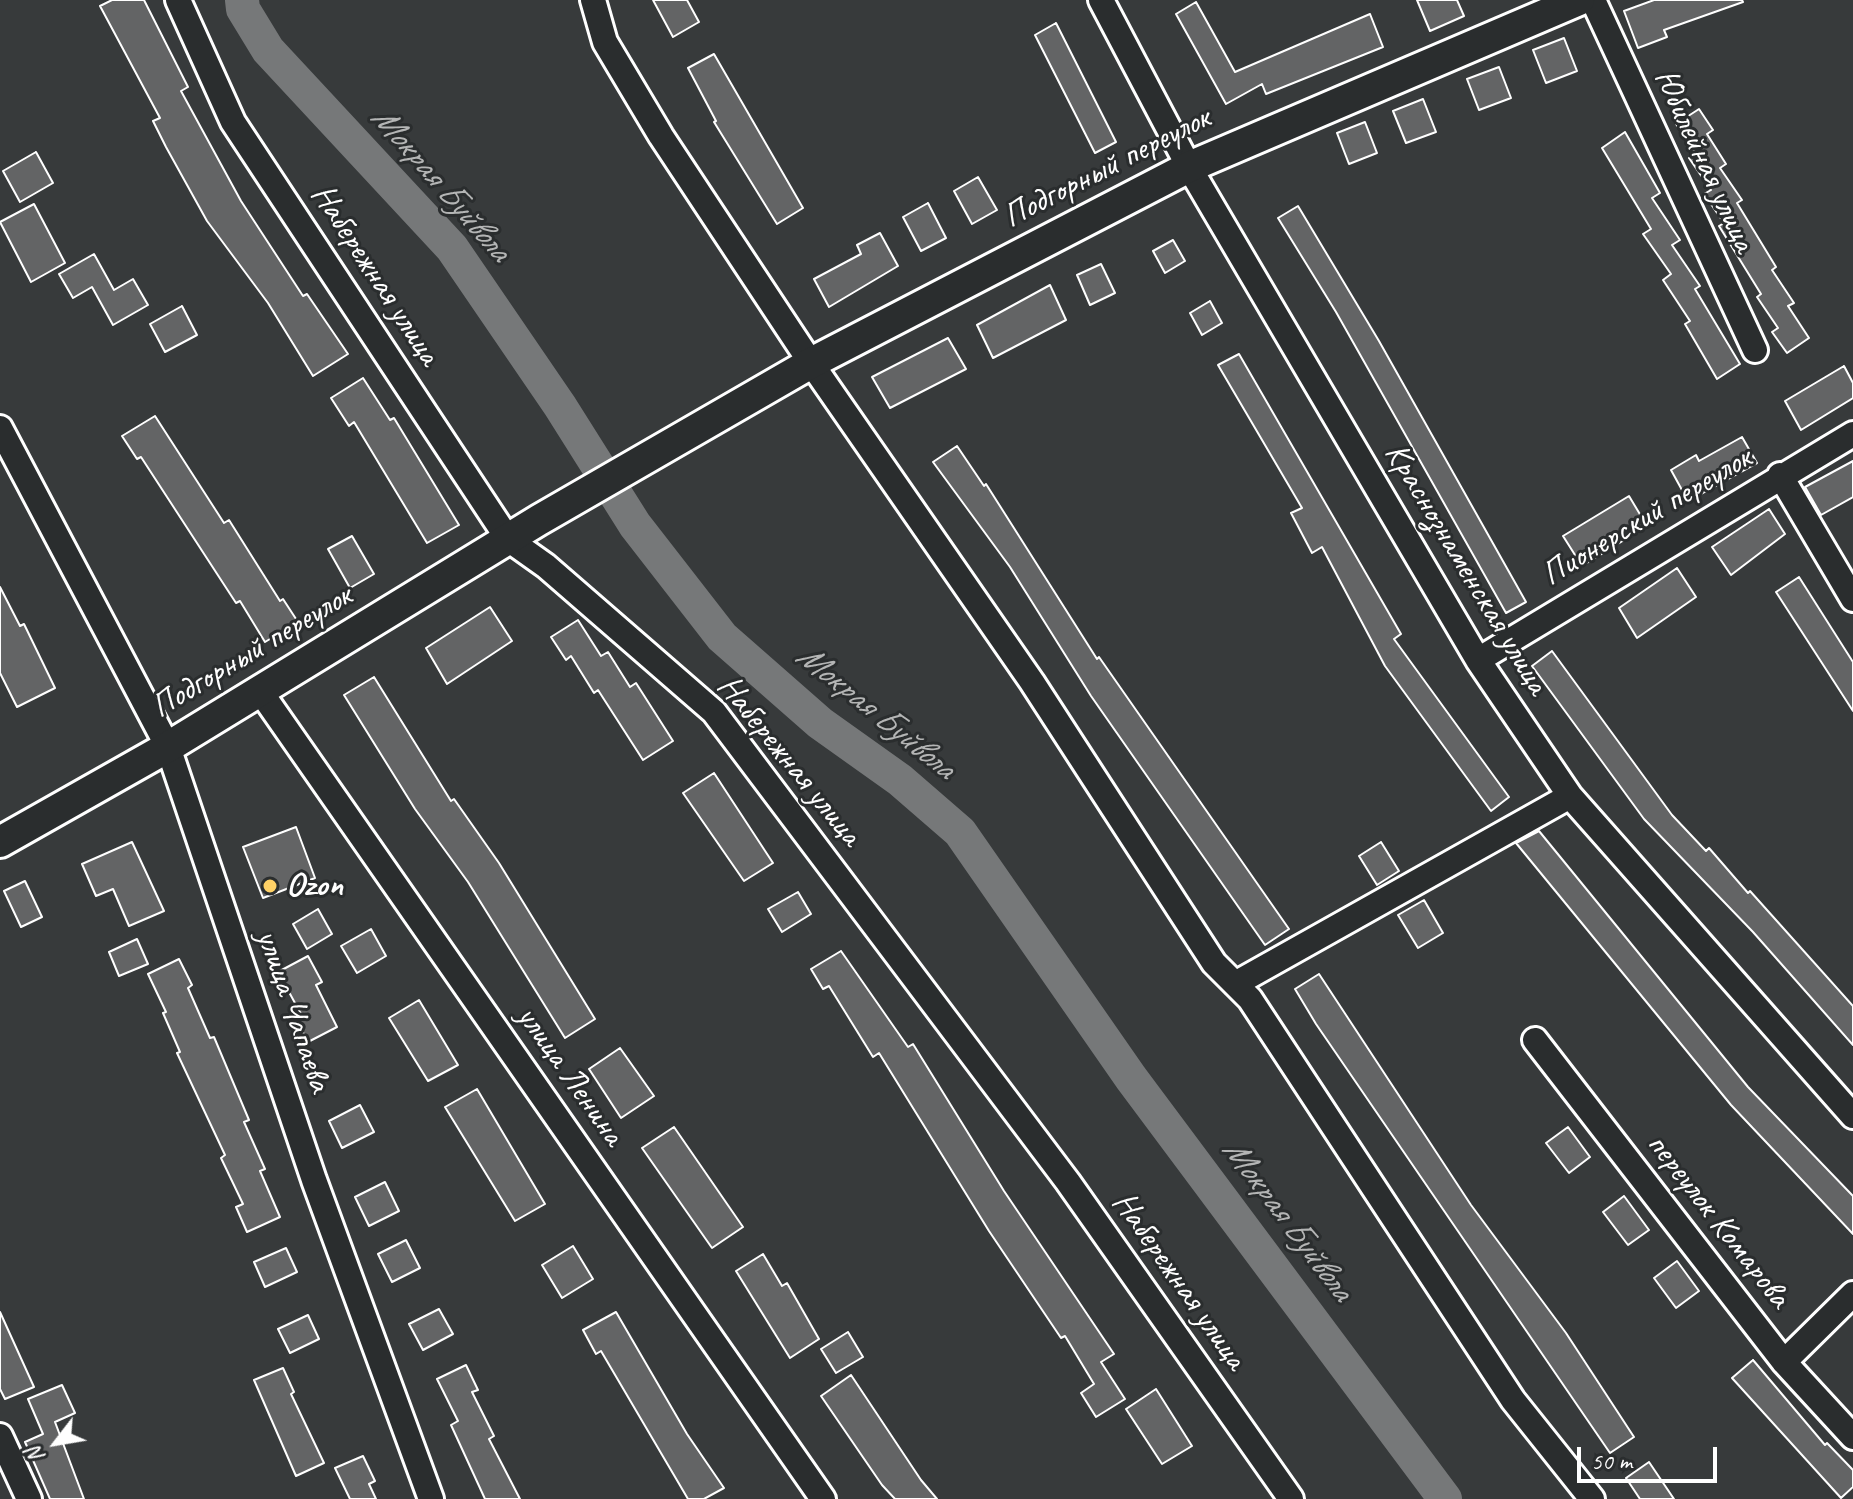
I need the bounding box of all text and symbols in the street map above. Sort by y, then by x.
street label: Юбилейная улица [1644,63,1764,259]
water label: Мокрая Буйвола [361,97,519,271]
street label: Подгорный переулок [997,98,1217,238]
street label: Набережная улица [301,177,449,373]
street label: Краснознаменская улица [1375,436,1557,702]
street label: Пионерский переулок [1535,438,1759,596]
street label: Подгорный переулок [144,576,360,728]
water label: Мокрая Буйвола [787,635,963,789]
street label: Набережная улица [708,667,870,855]
place label: Ozon [286,866,343,906]
marker: Ozon [261,877,279,895]
street label: улица Чапаева [246,925,340,1097]
street label: улица Ленина [507,998,633,1154]
street label: переулок Комарова [1637,1125,1799,1317]
water label: Мокрая Буйвола [1212,1130,1362,1310]
street label: Набережная улица [1103,1184,1255,1378]
north arrow [16,1403,96,1483]
scale bar [1581,1431,1721,1481]
text: N [20,1442,51,1468]
text: 50 m [1591,1446,1632,1476]

